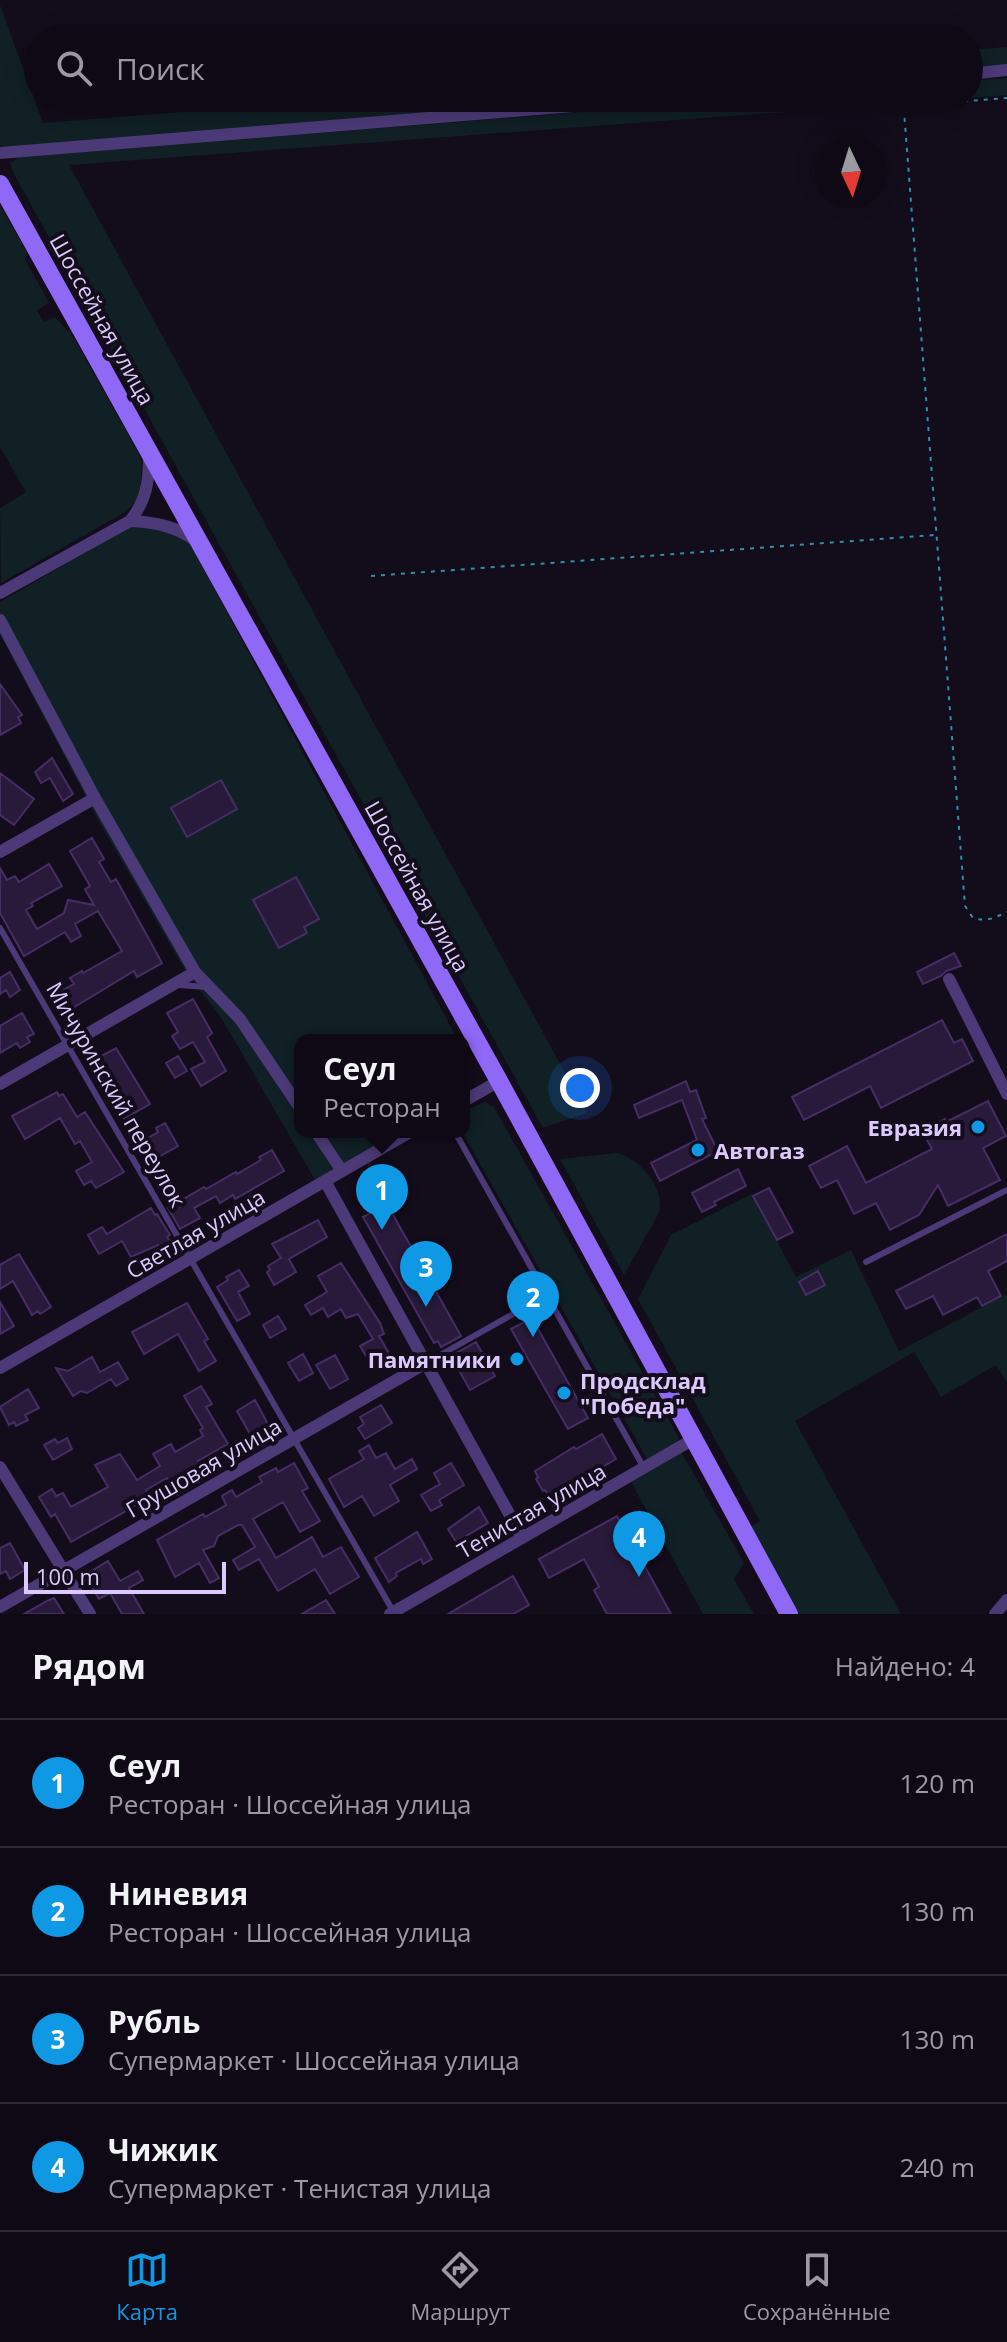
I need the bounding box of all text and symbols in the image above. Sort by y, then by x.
search box [24,24,983,112]
icon: search [52,46,96,90]
text: Поиск [116,48,205,89]
north arrow [815,136,887,208]
street label: Шоссейная улица [44,228,162,410]
street label: Шоссейная улица [359,795,477,977]
street label: Мичуринский переулок [40,976,194,1213]
popup [294,1034,470,1138]
text: Сеул [323,1048,397,1089]
your location [560,1068,600,1108]
text: Ресторан [323,1089,441,1125]
place label: Евразия [868,1112,962,1142]
marker: Евразия [969,1118,987,1136]
place label: Автогаз [714,1135,805,1165]
marker: Автогаз [689,1141,707,1159]
pin: 1 [356,1164,408,1230]
street label: Светлая улица [120,1181,270,1285]
pin: 3 [400,1241,452,1307]
pin: 2 [507,1271,559,1337]
place label: Памятники [368,1344,501,1374]
marker: Памятники [508,1350,526,1368]
place label: Продсклад "Победа" [580,1365,706,1420]
marker: Продсклад "Победа" [555,1384,573,1402]
street label: Грушовая улица [120,1410,286,1524]
street label: Тенистая улица [451,1455,611,1565]
pin: 4 [613,1511,665,1577]
scale bar [24,1558,226,1594]
text: 100 m [36,1561,100,1591]
text: Рядом [32,1643,146,1689]
text: Найдено: 4 [835,1648,975,1684]
text: Сеул [108,1745,181,1786]
text: 1 [51,1765,65,1801]
text: 120 m [900,1765,975,1801]
text: Ресторан · Шоссейная улица [108,1786,471,1822]
text: Ниневия [108,1873,248,1914]
text: 2 [51,1893,65,1929]
text: 130 m [900,1893,975,1929]
text: Ресторан · Шоссейная улица [108,1914,471,1950]
text: Рубль [108,2001,200,2042]
text: 3 [51,2021,65,2057]
text: 130 m [900,2021,975,2057]
text: Супермаркет · Шоссейная улица [108,2042,520,2078]
text: Чижик [108,2129,218,2170]
text: 4 [51,2149,65,2185]
text: 240 m [900,2149,975,2185]
text: Супермаркет · Тенистая улица [108,2170,491,2206]
tab: Карта [116,2248,178,2326]
tab: Маршрут [411,2248,510,2326]
tab: Сохранённые [743,2248,891,2326]

